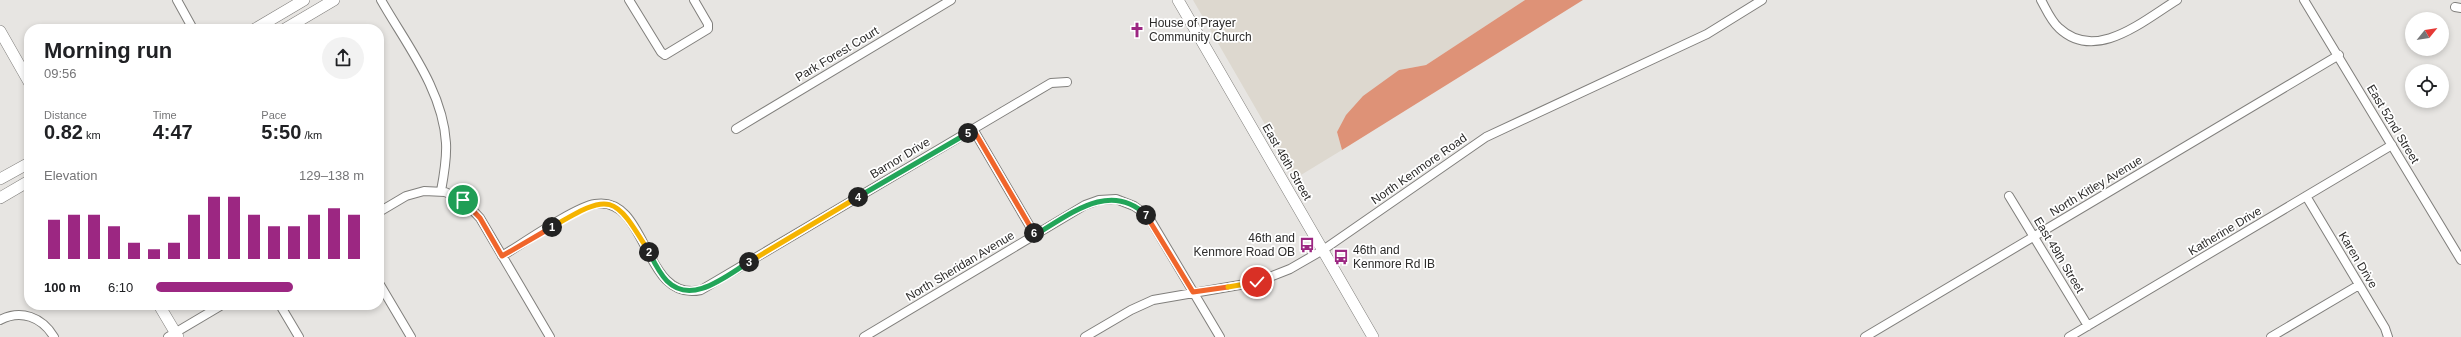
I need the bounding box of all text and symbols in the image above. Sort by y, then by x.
north arrow [2405,12,2449,56]
map controls [2405,12,2449,108]
place label: House of Prayer Community Church [1149,16,1252,44]
church icon: House of Prayer Community Church [1128,21,1146,39]
street label: Park Forest Court [793,23,882,84]
button: share [322,37,364,79]
text: Morning run [44,38,172,63]
button: locate [2405,64,2449,108]
text: 09:56 [44,66,77,81]
street label: East 52nd Street [2364,82,2422,166]
text: Distance [44,109,87,121]
text: Time [153,109,177,121]
text: Pace [261,109,286,121]
text: 0.82 [44,121,83,143]
text: 4:47 [153,121,193,143]
text: 5:50 [261,121,301,143]
street label: East 46th Street [1259,121,1315,203]
pin: 5 [958,123,978,143]
text: 5 [965,127,971,139]
text: km [83,129,101,141]
text: /km [301,129,322,141]
street label: North Kenmore Road [1369,131,1469,207]
street label: Barnor Drive [868,134,933,181]
street label: North Kitley Avenue [2047,153,2145,219]
text: Elevation [44,168,97,183]
text: 129–138 m [299,168,364,183]
pin [446,183,480,217]
pin: 4 [848,187,868,207]
icon: arrive [452,189,474,211]
text: 4 [855,191,861,203]
street label: Katherine Drive [2186,204,2264,258]
pin: 7 [1136,205,1156,225]
text: 7 [1143,209,1149,221]
street label: East 49th Street [2031,215,2087,296]
pin: 1 [542,217,562,237]
text: 1 [549,221,555,233]
pin: 6 [1024,223,1044,243]
text: 6 [1031,227,1037,239]
street label: North Sheridan Avenue [903,228,1017,304]
street label: Karen Drive [2336,229,2380,291]
place label: 46th and Kenmore Road OB [1194,231,1295,259]
bus stop icon: 46th and Kenmore Road OB [1298,236,1316,254]
pin: 2 [639,242,659,262]
place label: 46th and Kenmore Rd IB [1353,243,1435,271]
text: 2 [646,246,652,258]
bus stop icon: 46th and Kenmore Rd IB [1332,248,1350,266]
pin: 3 [739,252,759,272]
text: 3 [746,256,752,268]
pin [1240,265,1274,299]
icon: check [1246,271,1268,293]
text: 100 m [44,280,81,295]
text: 6:10 [108,280,133,295]

